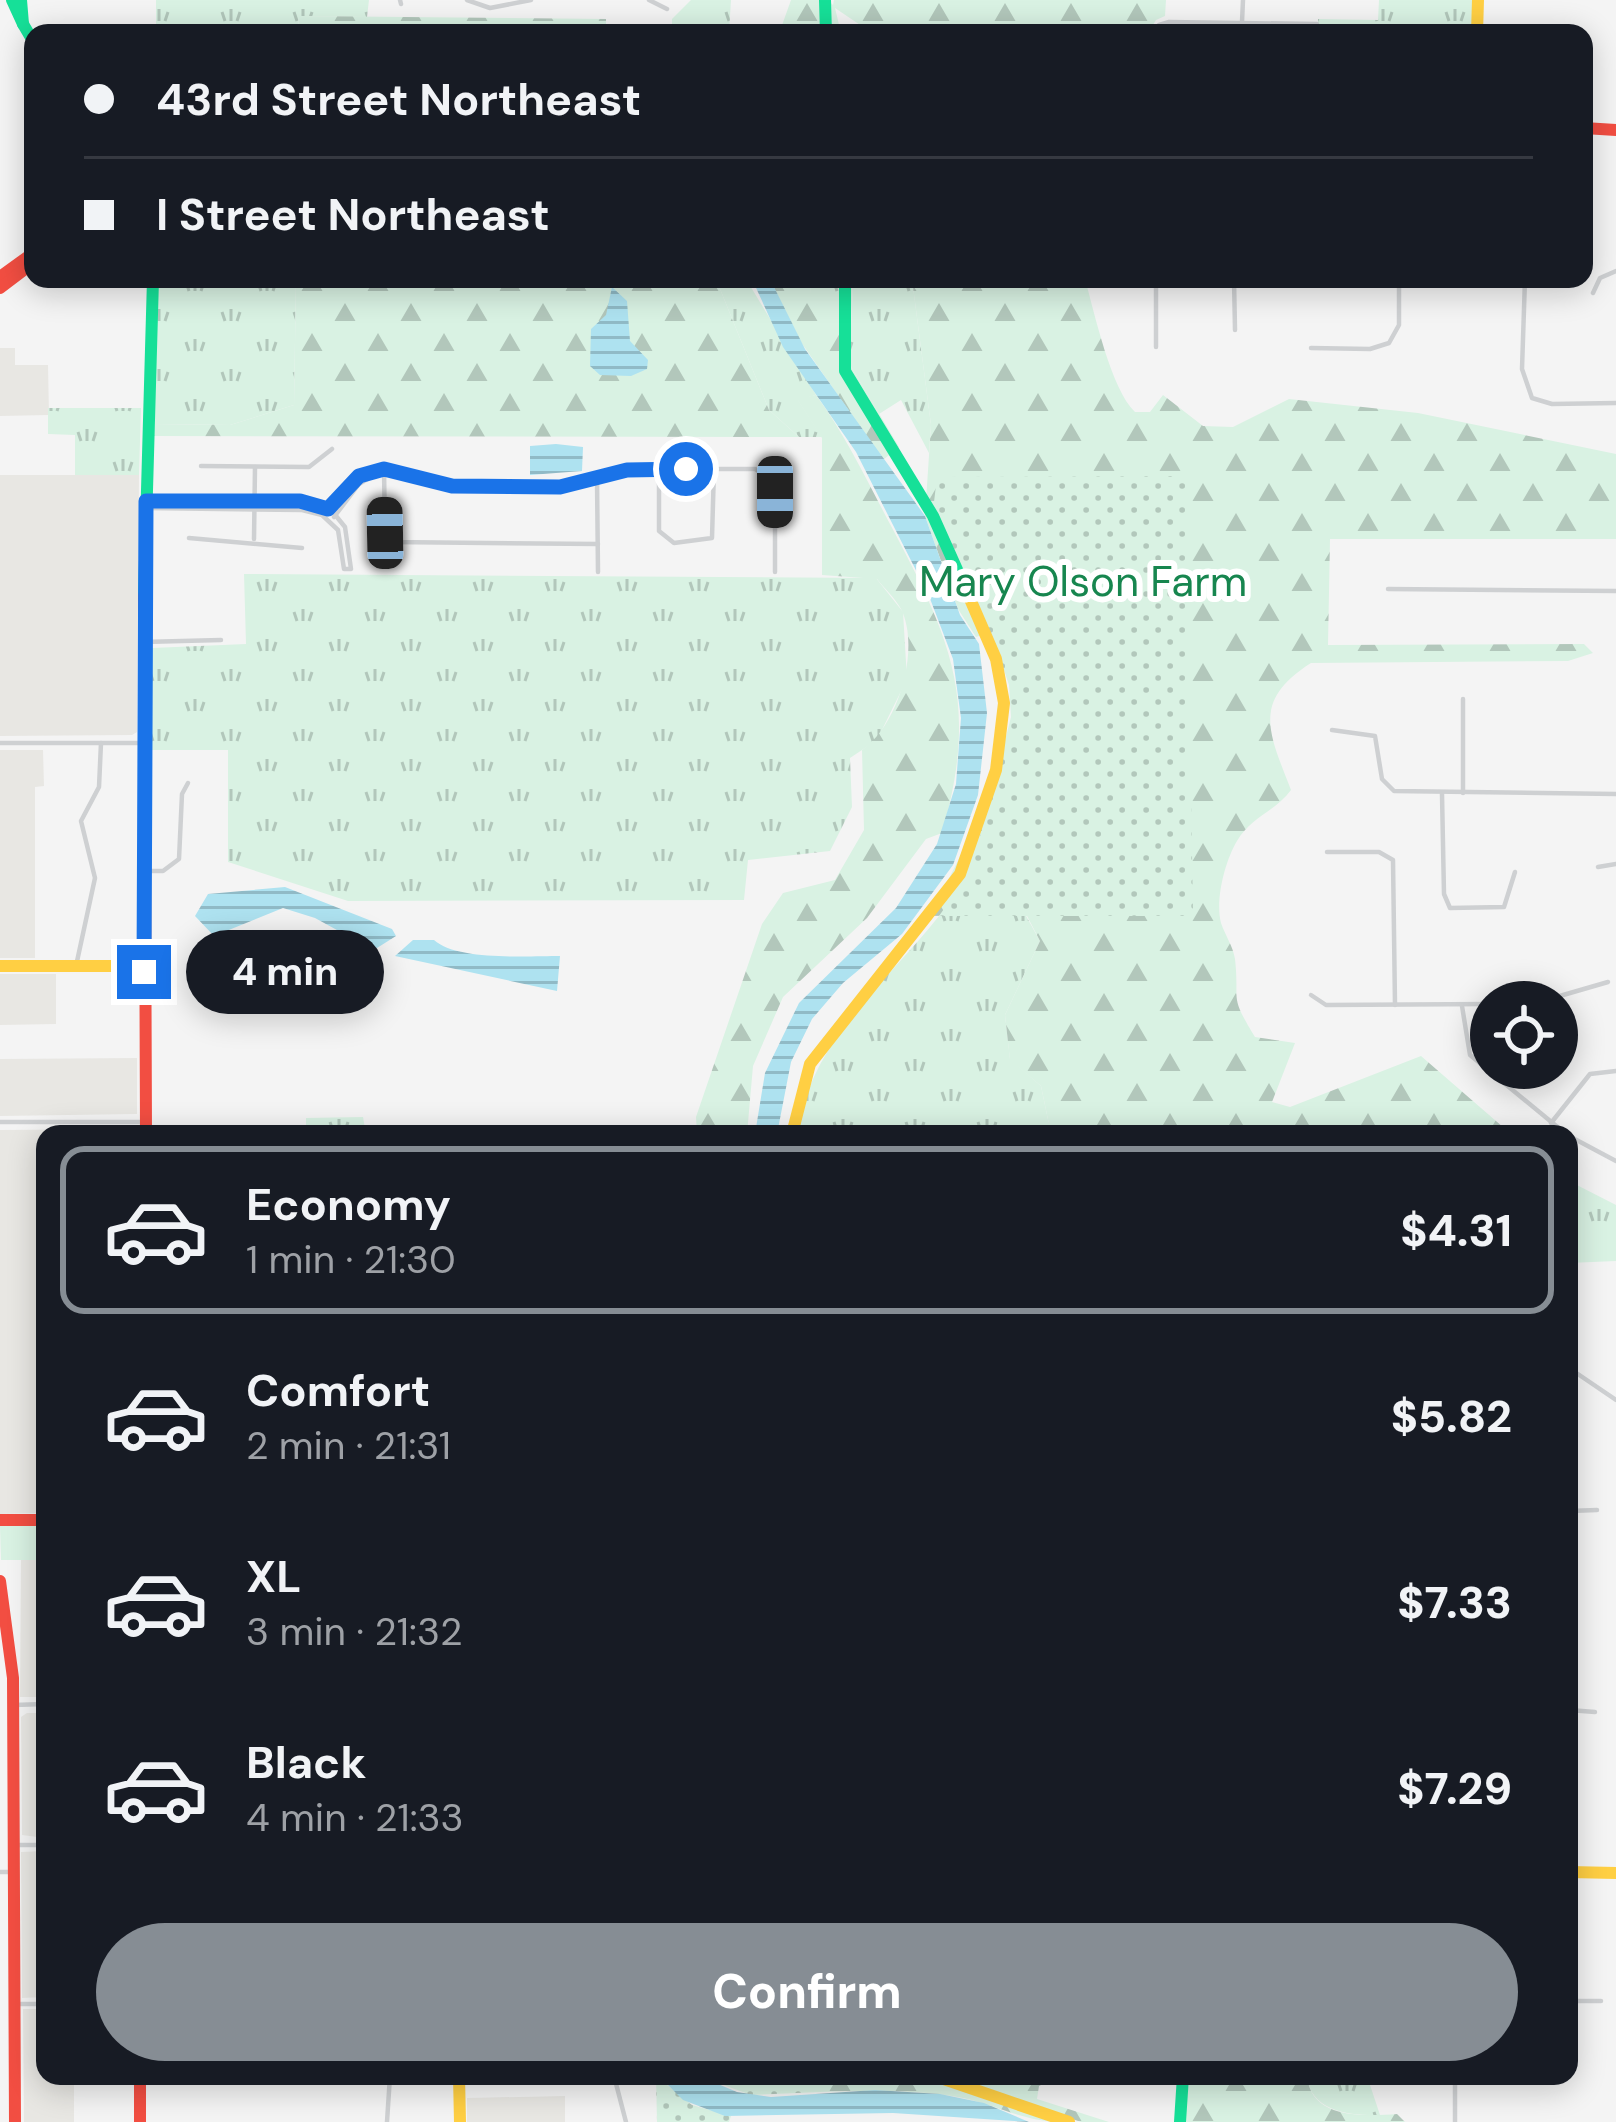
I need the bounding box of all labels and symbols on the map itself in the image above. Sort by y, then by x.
route start [659,442,713,496]
car [757,456,793,528]
car [366,497,404,569]
park label: Mary Olson Farm [919,554,1247,609]
callout: 4 min [186,930,384,1014]
route end [117,945,171,999]

